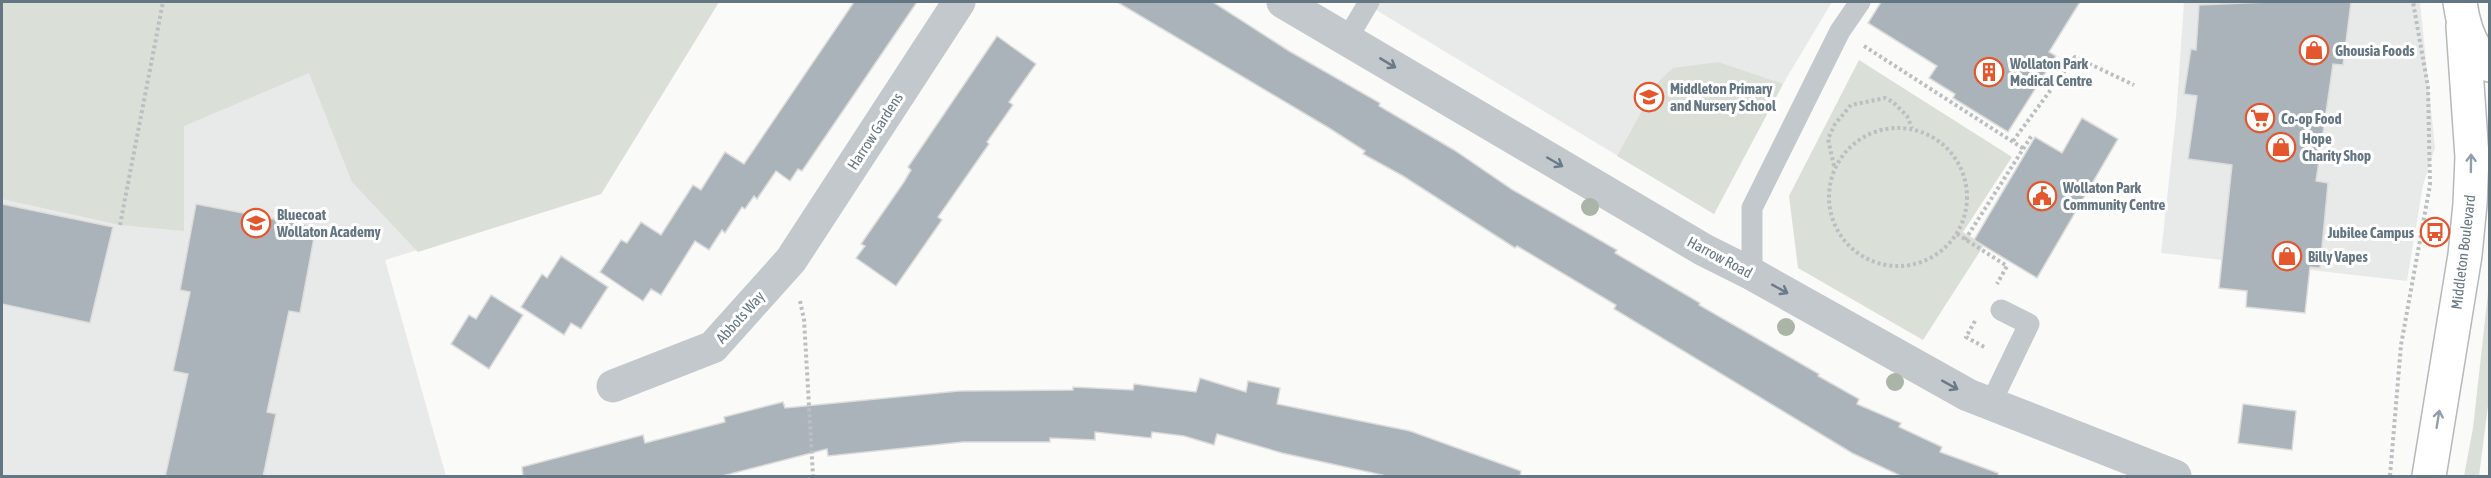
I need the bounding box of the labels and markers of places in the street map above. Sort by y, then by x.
shop icon: Ghousia Foods [2298,34,2330,66]
place label: Ghousia Foods [2335,42,2415,59]
place label: Wollaton Park Medical Centre [2009,55,2092,89]
building icon: Wollaton Park Medical Centre [1973,56,2005,88]
place label: Middleton Primary and Nursery School [1670,80,1777,114]
school or university icon: Middleton Primary and Nursery School [1633,81,1665,113]
supermarket icon: Co-op Food [2244,102,2276,134]
place label: Co-op Food [2281,110,2342,127]
place label: Hope Charity Shop [2302,130,2371,164]
shop icon: Hope Charity Shop [2265,131,2297,163]
place label: Wollaton Park Community Centre [2062,179,2166,213]
public building icon: Wollaton Park Community Centre [2026,180,2058,212]
place label: Bluecoat Wollaton Academy [276,206,382,240]
school or university icon: Bluecoat Wollaton Academy [240,207,272,239]
bus stop icon: Jubilee Campus [2419,216,2451,248]
place label: Jubilee Campus [2327,224,2415,241]
shop icon: Billy Vapes [2271,240,2303,272]
place label: Billy Vapes [2308,248,2368,265]

